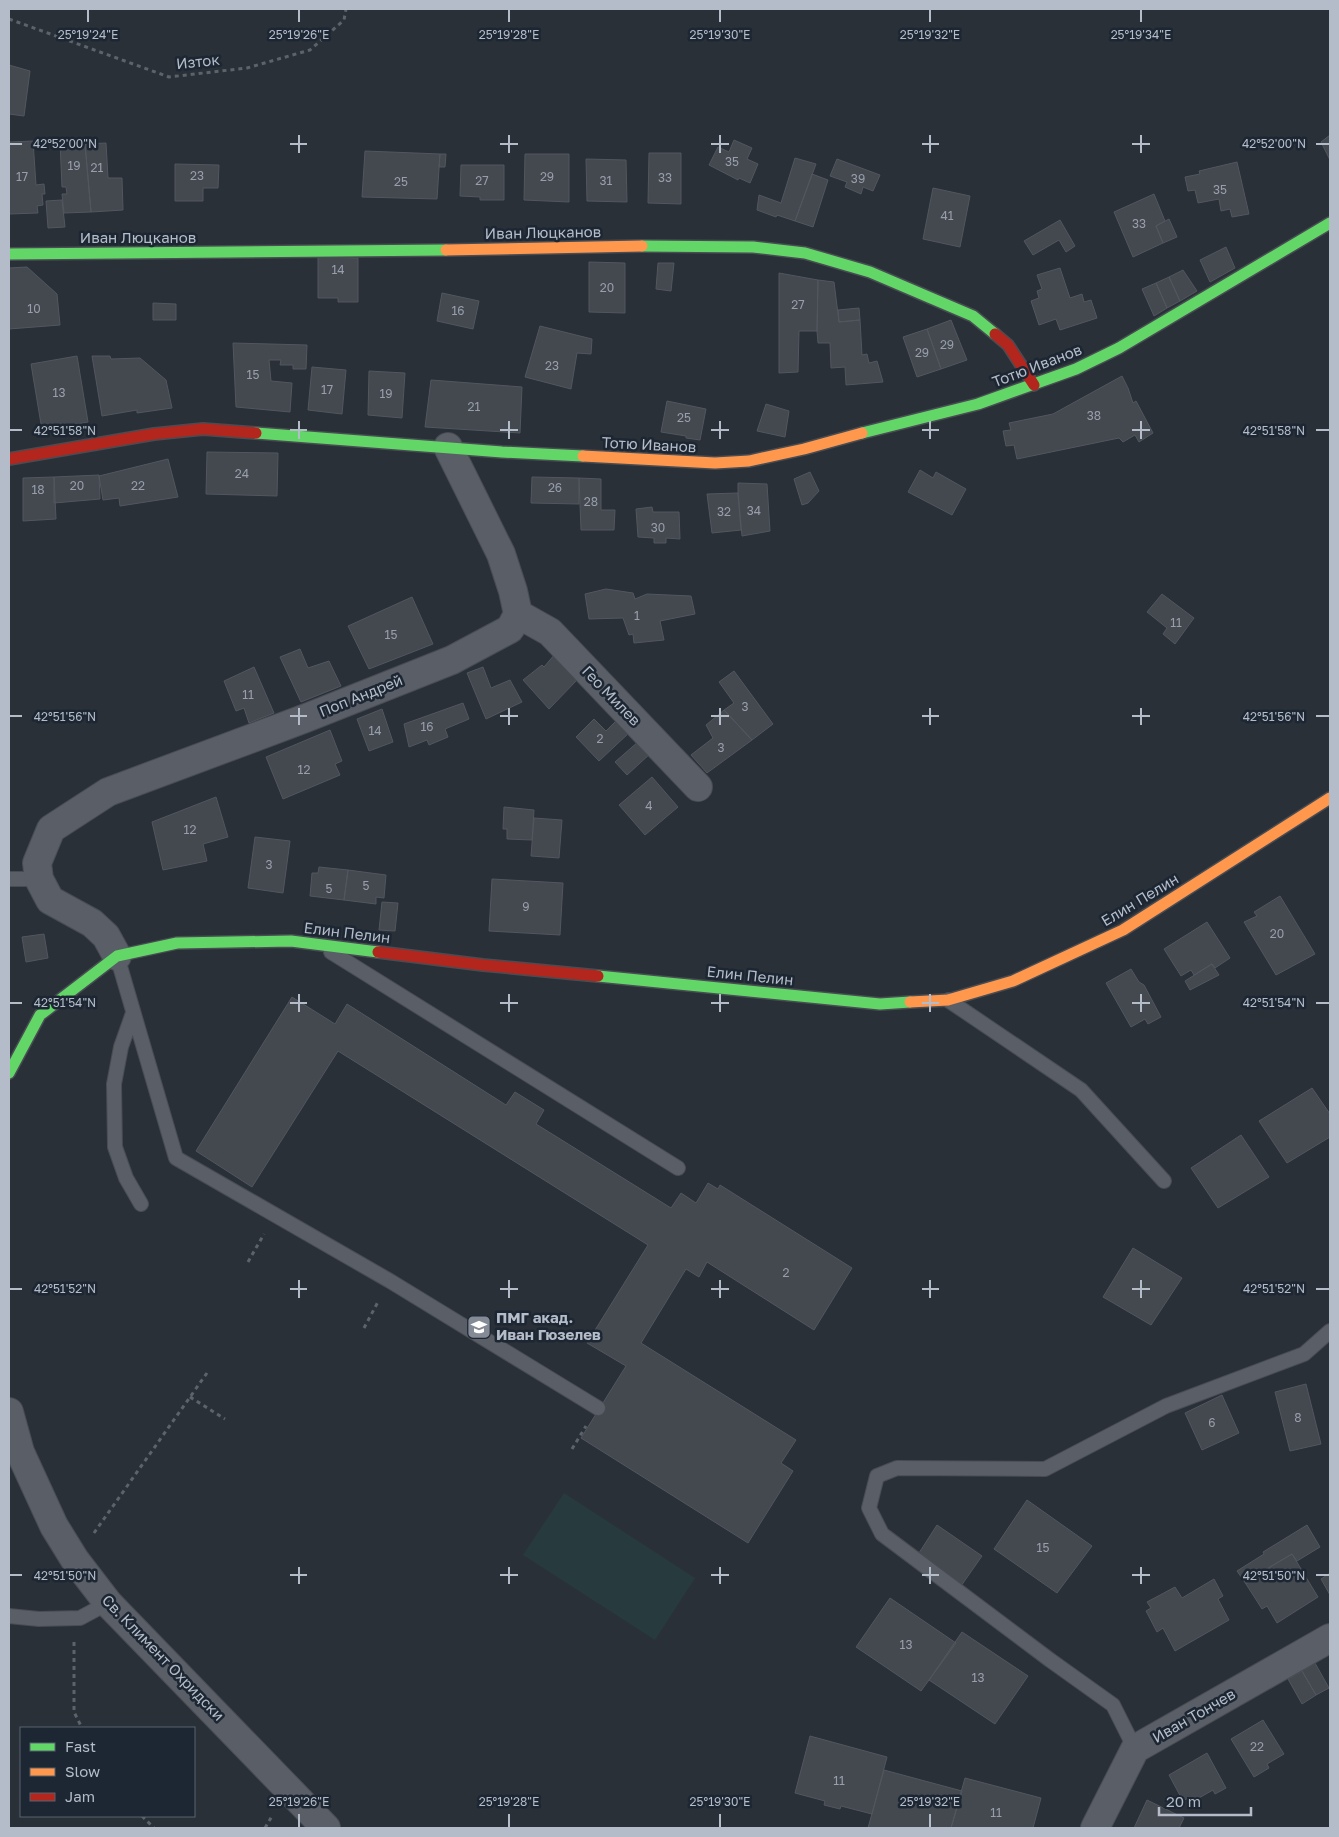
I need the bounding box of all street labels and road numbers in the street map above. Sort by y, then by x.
street label: Изток [175,50,221,72]
street label: Иван Люцканов [485,222,601,242]
street label: Иван Люцканов [80,228,196,246]
street label: Тотю Иванов [989,340,1084,390]
street label: Тотю Иванов [601,433,697,455]
street label: Гео Милев [579,662,645,729]
street label: Поп Андрей [316,670,405,720]
street label: Елин Пелин [1098,869,1181,929]
street label: Елин Пелин [303,918,391,946]
street label: Елин Пелин [706,962,794,989]
street label: Св. Климент Охридски [99,1591,228,1724]
street label: Иван Тончев [1149,1684,1238,1746]

